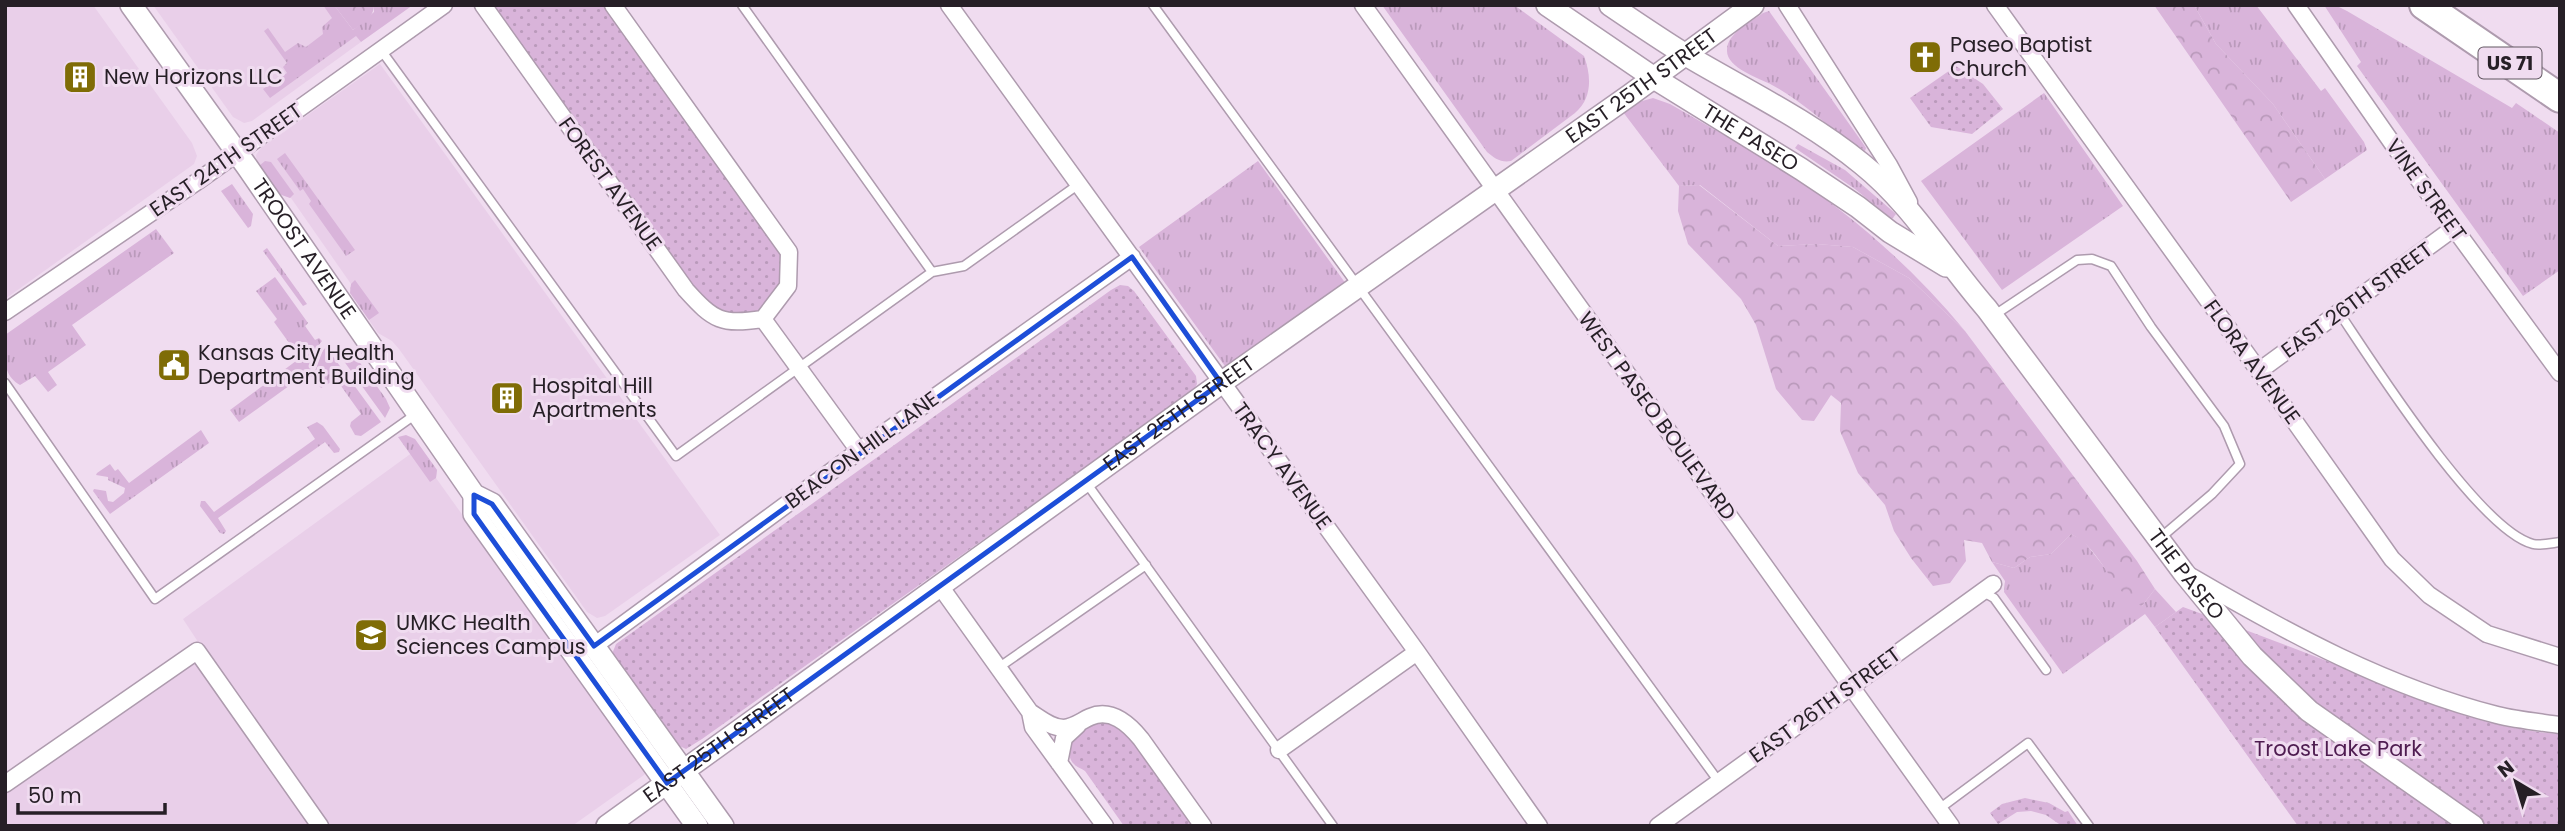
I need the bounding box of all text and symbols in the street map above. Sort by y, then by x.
street label: EAST 25TH STREET [1560,21,1723,150]
place label: Paseo Baptist Church [1950,30,2092,83]
church icon: Paseo Baptist Church [1906,38,1944,76]
road number: US 71 [2478,48,2542,78]
building icon: New Horizons LLC [61,58,99,96]
place label: New Horizons LLC [104,62,283,91]
street label: EAST 24TH STREET [144,96,308,223]
street label: THE PASEO [1697,96,1804,178]
street label: FOREST AVENUE [552,111,669,256]
street label: VINE STREET [2379,133,2473,247]
street label: TROOST AVENUE [245,172,363,325]
street label: EAST 26TH STREET [2275,235,2438,364]
street label: FLORA AVENUE [2197,294,2307,430]
street label: WEST PASEO BOULEVARD [1572,305,1743,526]
place label: Kansas City Health Department Building [198,338,415,391]
public building icon: Kansas City Health Department Building [155,346,193,384]
street label: EAST 25TH STREET [1097,349,1260,478]
place label: Hospital Hill Apartments [532,371,657,424]
building icon: Hospital Hill Apartments [488,379,526,417]
street label: BEACON HILL LANE [779,384,944,515]
street label: TRACY AVENUE [1226,396,1339,535]
street label: THE PASEO [2142,523,2232,626]
place label: UMKC Health Sciences Campus [396,608,586,661]
school or university icon: UMKC Health Sciences Campus [352,616,390,654]
street label: EAST 26TH STREET [1743,640,1906,769]
street label: EAST 25TH STREET [637,680,800,809]
park label: Troost Lake Park [2254,734,2422,763]
north arrow [2481,747,2551,817]
text: N [2492,754,2520,784]
scale bar [18,772,164,816]
text: 50 m [28,781,82,810]

